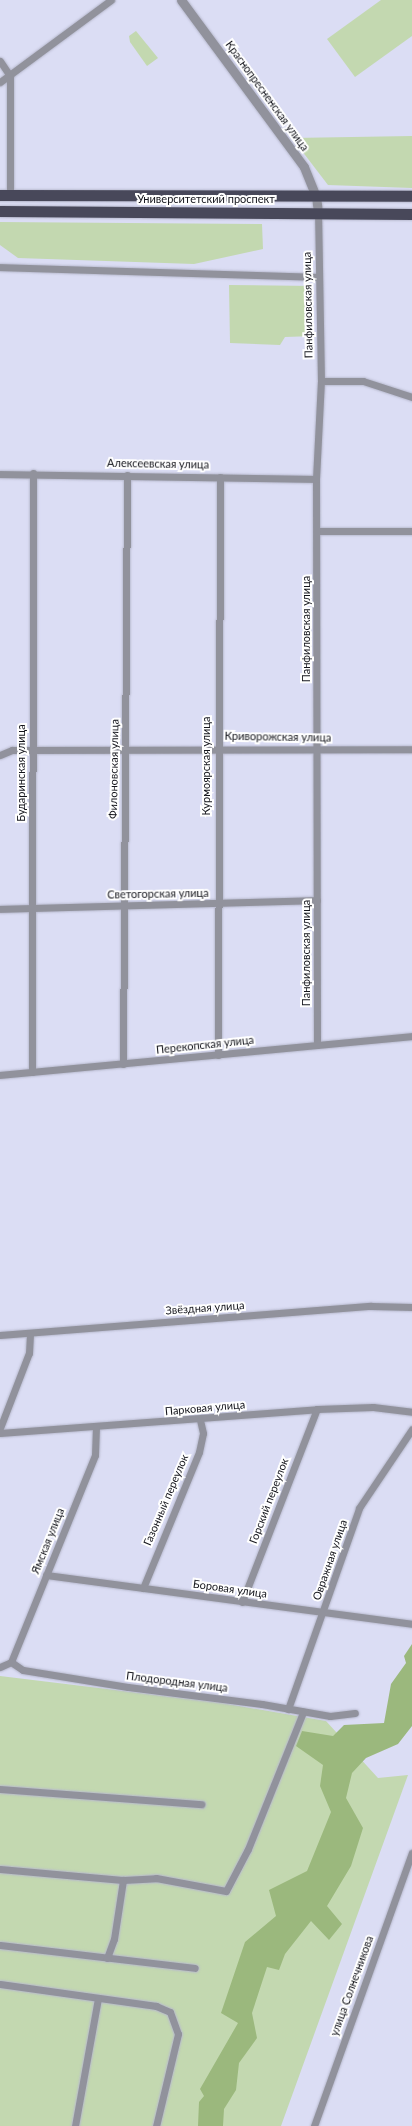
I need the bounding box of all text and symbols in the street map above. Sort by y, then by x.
street label: Краснопресненская улица [223,38,311,154]
street label: Университетский проспект [137,192,275,206]
street label: Панфиловская улица [300,252,316,358]
street label: Алексеевская улица [107,457,209,471]
street label: Панфиловская улица [299,576,313,682]
street label: Курмоярская улица [199,717,213,815]
street label: Филоновская улица [107,719,121,819]
street label: Бударинская улица [14,724,28,822]
street label: Криворожская улица [224,729,332,745]
street label: Светогорская улица [107,887,209,901]
street label: Панфиловская улица [299,900,313,1006]
street label: Перекопская улица [155,1033,255,1057]
street label: Звёздная улица [165,1299,245,1317]
street label: Парковая улица [164,1398,246,1418]
street label: Газонный переулок [141,1452,191,1548]
street label: Горский переулок [247,1457,291,1545]
street label: Ямская улица [29,1506,67,1576]
street label: Овражная улица [310,1518,350,1602]
street label: Боровая улица [192,1577,268,1601]
street label: Плодородная улица [125,1669,229,1695]
street label: улица Солнечникова [328,1934,376,2038]

